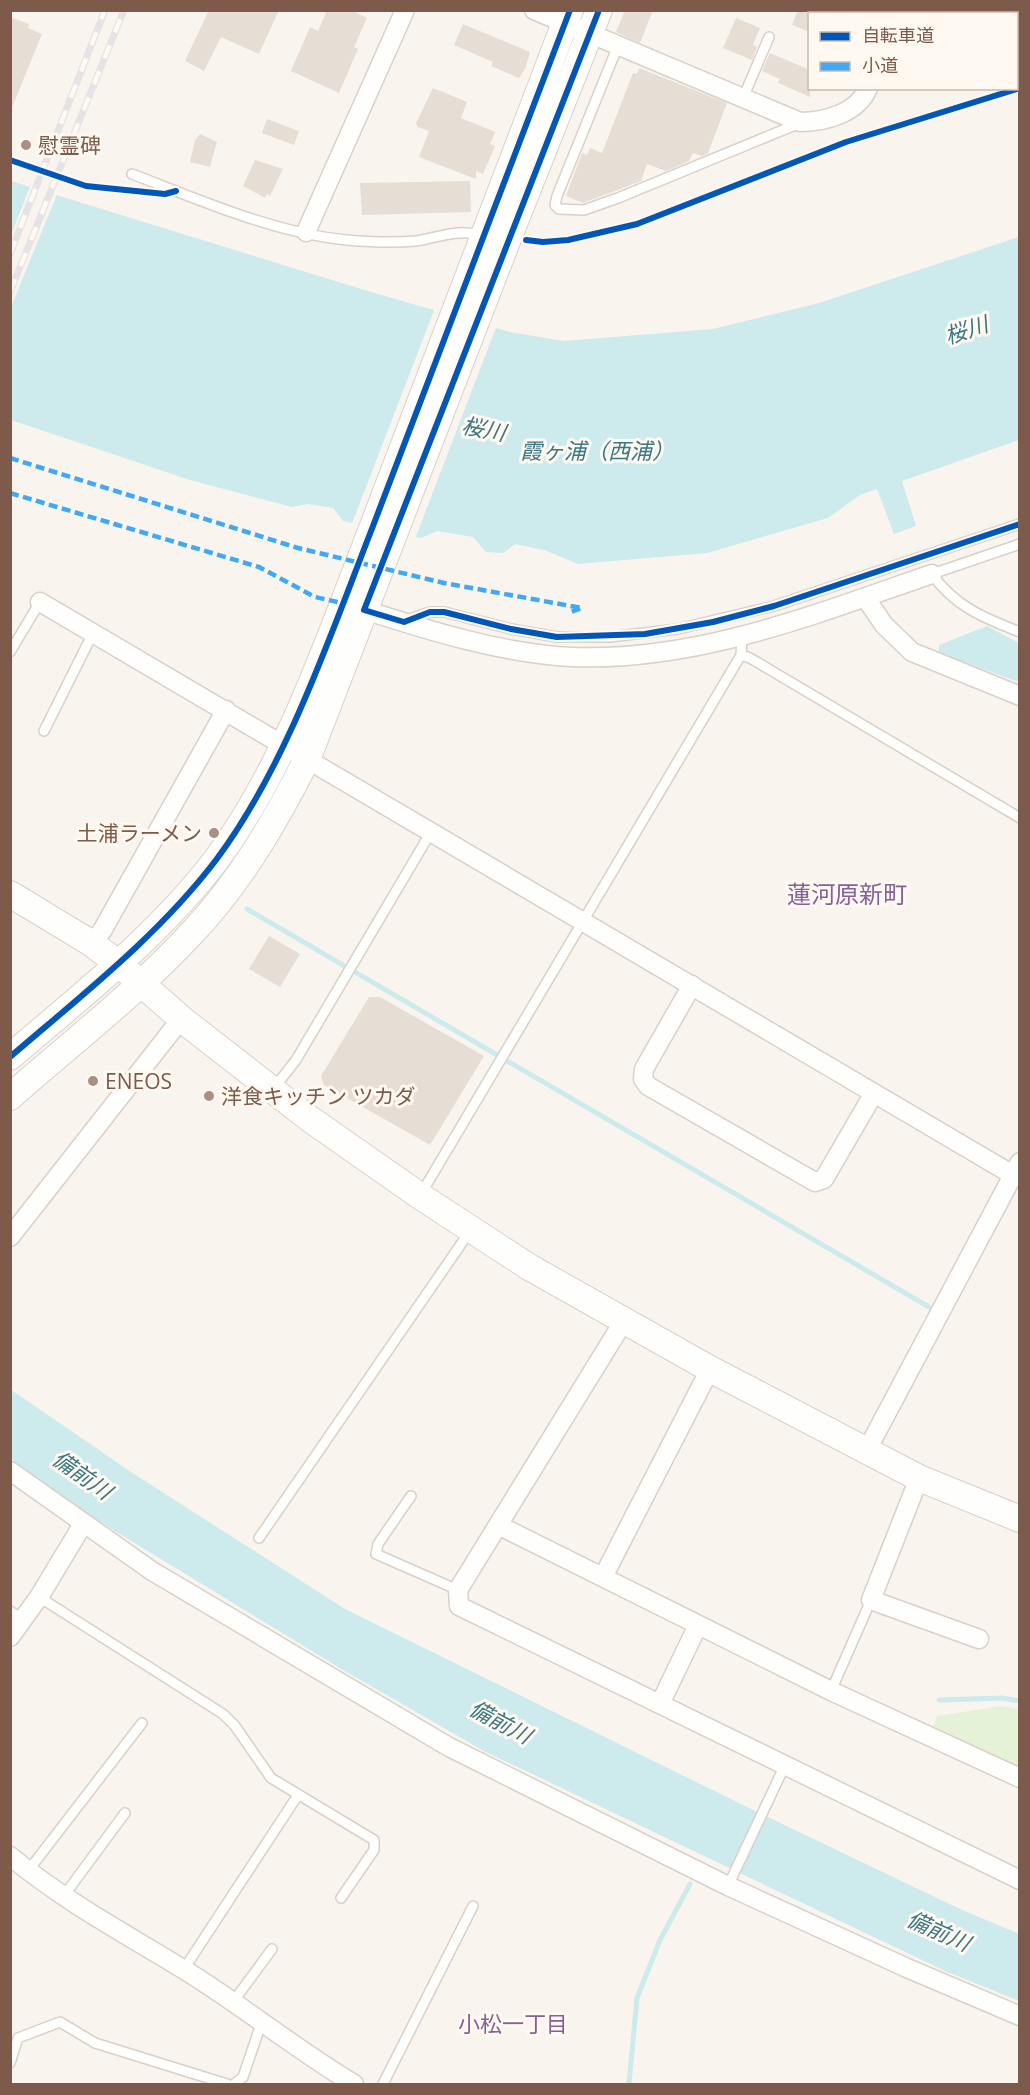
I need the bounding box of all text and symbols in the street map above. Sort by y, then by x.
legend [808,12,1018,90]
text: 自転車道 [862,23,934,47]
text: 小道 [862,53,898,77]
place label: 慰霊碑 [38,131,101,159]
marker: 慰霊碑 [19,138,33,152]
water label: 桜川 [940,307,993,350]
water label: 桜川 [460,409,510,447]
water label: 霞ヶ浦（西浦） [520,435,674,465]
place label: 土浦ラーメン [77,819,202,847]
marker: 土浦ラーメン [207,826,221,840]
district label: 蓮河原新町 [787,877,907,910]
place label: ENEOS [105,1067,172,1095]
marker: ENEOS [86,1074,100,1088]
place label: 洋食キッチン ツカダ [221,1082,415,1110]
marker: 洋食キッチン ツカダ [202,1089,216,1103]
water label: 備前川 [47,1443,120,1506]
water label: 備前川 [465,1692,539,1751]
water label: 備前川 [903,1903,977,1958]
district label: 小松一丁目 [458,2008,568,2038]

